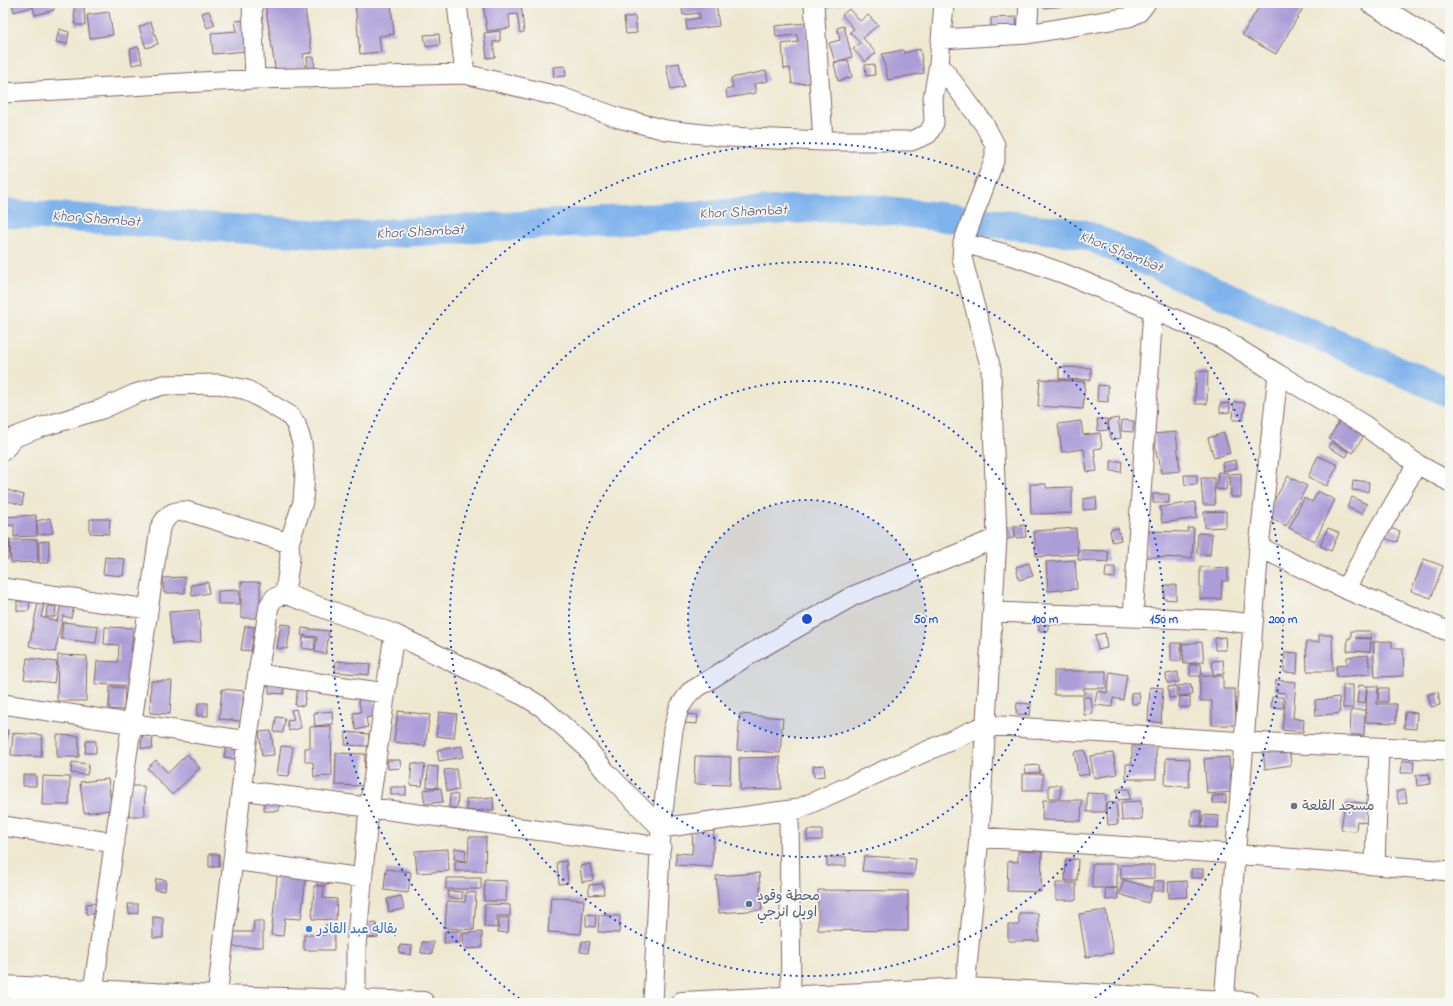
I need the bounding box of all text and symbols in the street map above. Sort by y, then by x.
water label: Khor Shambat [698,199,790,225]
water label: Khor Shambat [51,205,143,233]
water label: Khor Shambat [375,219,467,245]
water label: Khor Shambat [1076,225,1168,279]
text: 50 m [914,611,939,629]
text: 100 m [1032,611,1059,629]
text: 150 m [1150,611,1179,629]
text: 200 m [1268,611,1298,629]
centre of rings [800,612,814,626]
place label: مسجد القلعة [1302,796,1374,817]
marker: مسجد القلعة [1289,801,1299,811]
place label: محطة وقود اويل انرجي [757,886,820,924]
marker: محطة وقود اويل انرجي [744,899,754,909]
place label: بقاله عبد القادر [316,919,398,940]
marker: بقاله عبد القادر [304,924,314,934]

